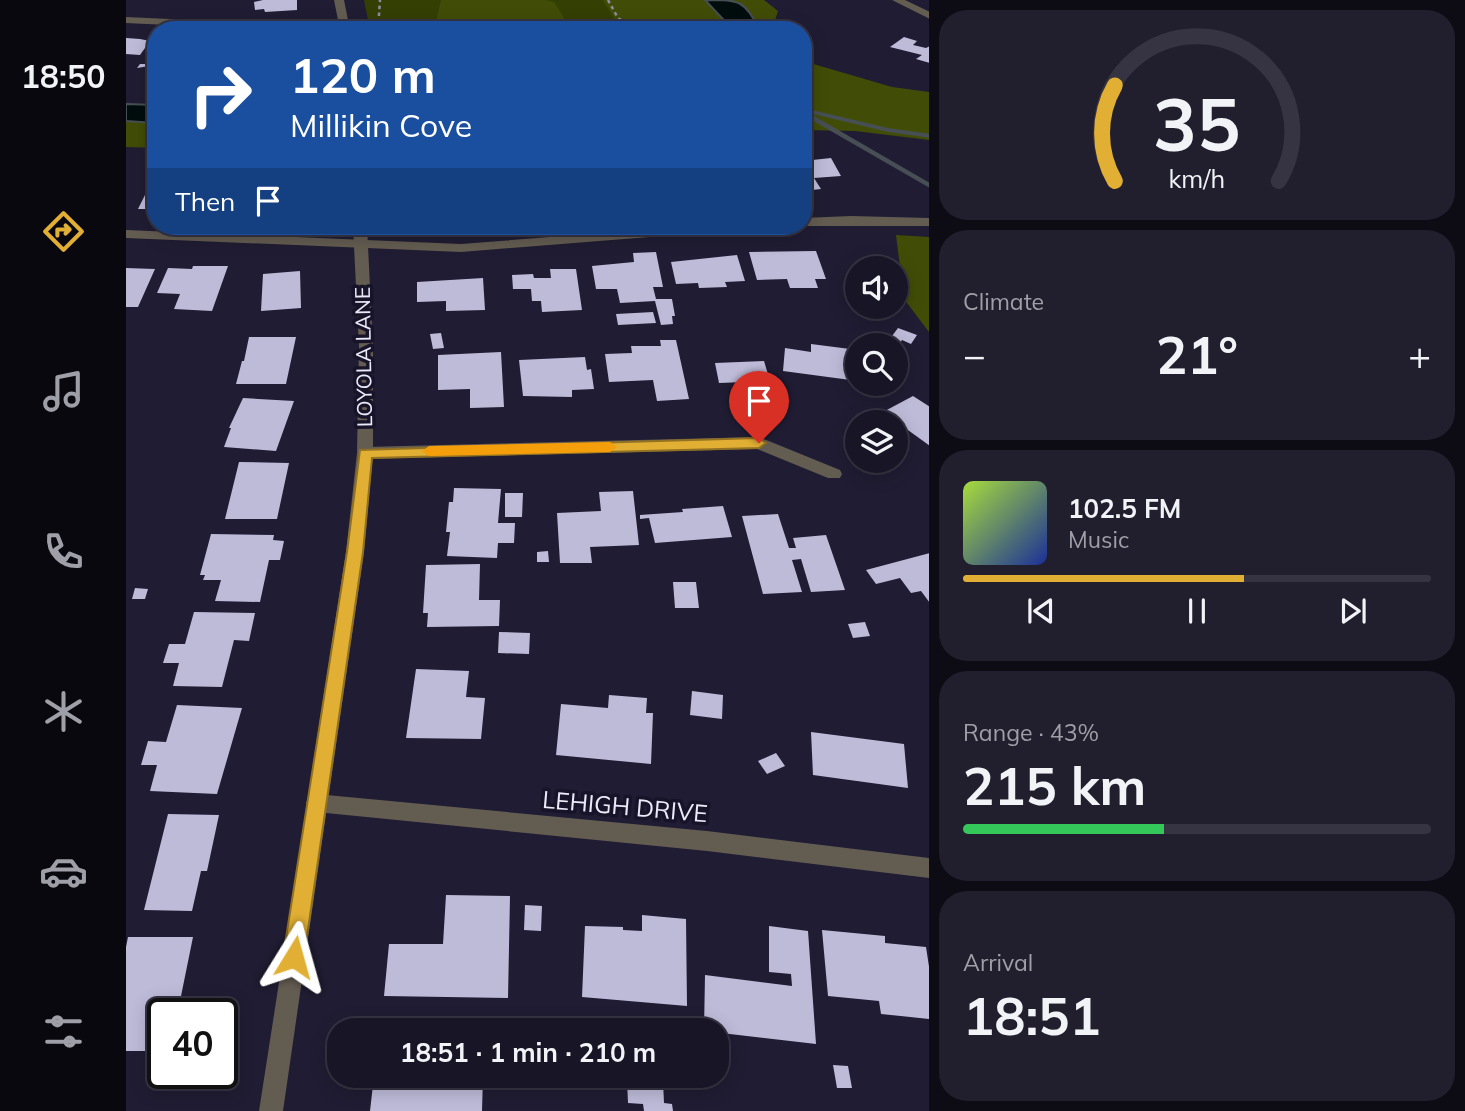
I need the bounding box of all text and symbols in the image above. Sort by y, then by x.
text: 120 m [290,44,436,105]
icon: right [175,49,266,140]
text: 18:50 [21,56,105,96]
text: 35 [1153,78,1241,169]
text: Millikin Cove [290,105,472,145]
text: km/h [1169,163,1225,194]
icon: arrive [249,182,287,220]
text: Then [175,185,235,218]
icon: directions [39,207,88,256]
map controls [845,256,908,473]
button: sound [845,256,908,319]
street label: LOYOLA LANE [349,287,377,427]
text: Climate [963,287,1044,316]
text: 21° [1156,322,1238,387]
text: − [963,331,986,379]
text: + [1408,331,1431,379]
button: search [845,333,908,396]
icon: music [39,367,88,416]
pin [729,371,789,443]
icon: arrive [740,382,778,420]
button: layers [845,410,908,473]
text: 102.5 FM [1068,492,1181,525]
text: Music [1068,525,1129,554]
icon: phone [39,527,88,576]
icon: previous [1022,592,1060,630]
icon: pause [1178,592,1216,630]
icon: next [1334,592,1372,630]
icon: climate [39,687,88,736]
text: Range · 43% [963,718,1099,747]
text: 215 km [963,753,1146,818]
street label: LEHIGH DRIVE [541,784,709,828]
icon: car [39,847,88,896]
position arrow [257,920,331,994]
text: Arrival [963,948,1033,977]
text: 18:51 [963,983,1101,1048]
speed limit sign: 40 [147,998,238,1089]
icon: filters [39,1007,88,1056]
text: 18:51 · 1 min · 210 m [400,1036,656,1069]

